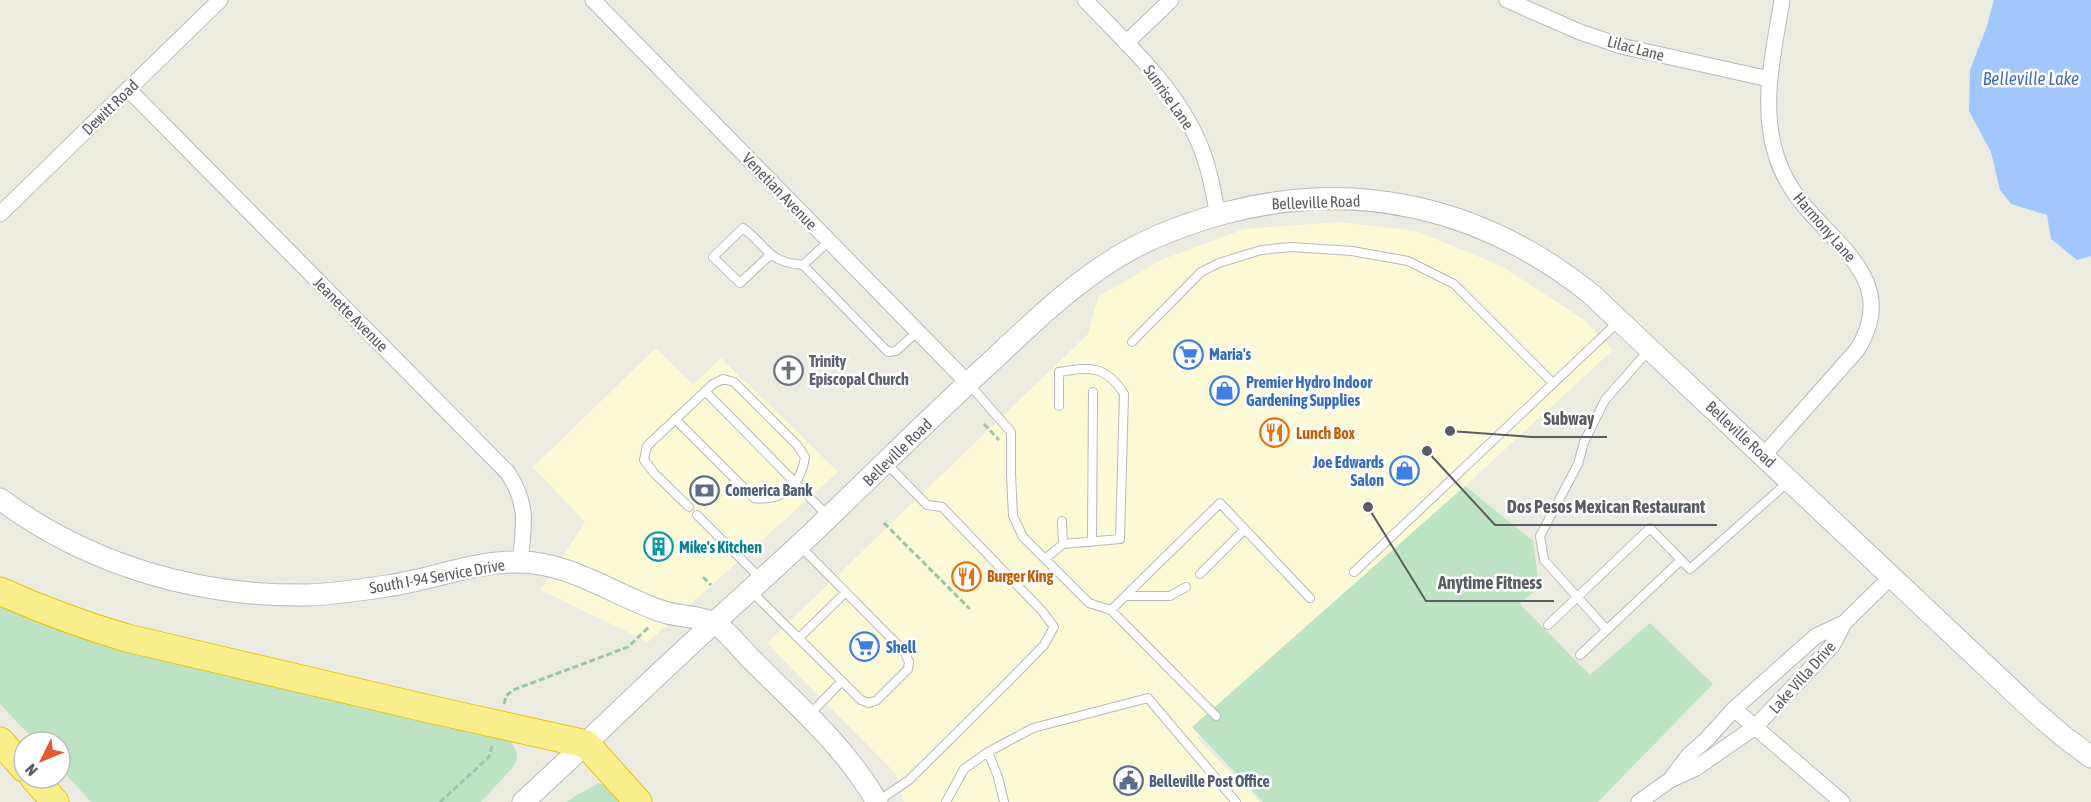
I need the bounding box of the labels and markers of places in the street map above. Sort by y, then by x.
supermarket icon: Maria's [1172,338,1204,370]
place label: Maria's [1209,345,1252,363]
place label: Trinity Episcopal Church [809,352,909,388]
church icon: Trinity Episcopal Church [772,354,804,386]
place label: Premier Hydro Indoor Gardening Supplies [1246,373,1372,409]
shop icon: Premier Hydro Indoor Gardening Supplies [1209,375,1241,407]
callout: Subway [1532,401,1607,437]
restaurant icon: Lunch Box [1259,417,1291,449]
place label: Lunch Box [1296,424,1355,442]
place label: Joe Edwards Salon [1312,453,1384,489]
shop icon: Joe Edwards Salon [1389,455,1421,487]
bank icon: Comerica Bank [688,474,720,506]
place label: Comerica Bank [725,481,813,499]
callout: Dos Pesos Mexican Restaurant [1495,489,1717,525]
building icon: Mike's Kitchen [642,531,674,563]
place label: Mike's Kitchen [679,538,762,556]
restaurant icon: Burger King [950,560,982,592]
callout: Anytime Fitness [1426,565,1554,601]
place label: Burger King [987,567,1054,585]
supermarket icon: Shell [849,631,881,663]
place label: Shell [886,638,917,656]
public building icon: Belleville Post Office [1112,765,1144,797]
place label: Belleville Post Office [1149,772,1270,790]

